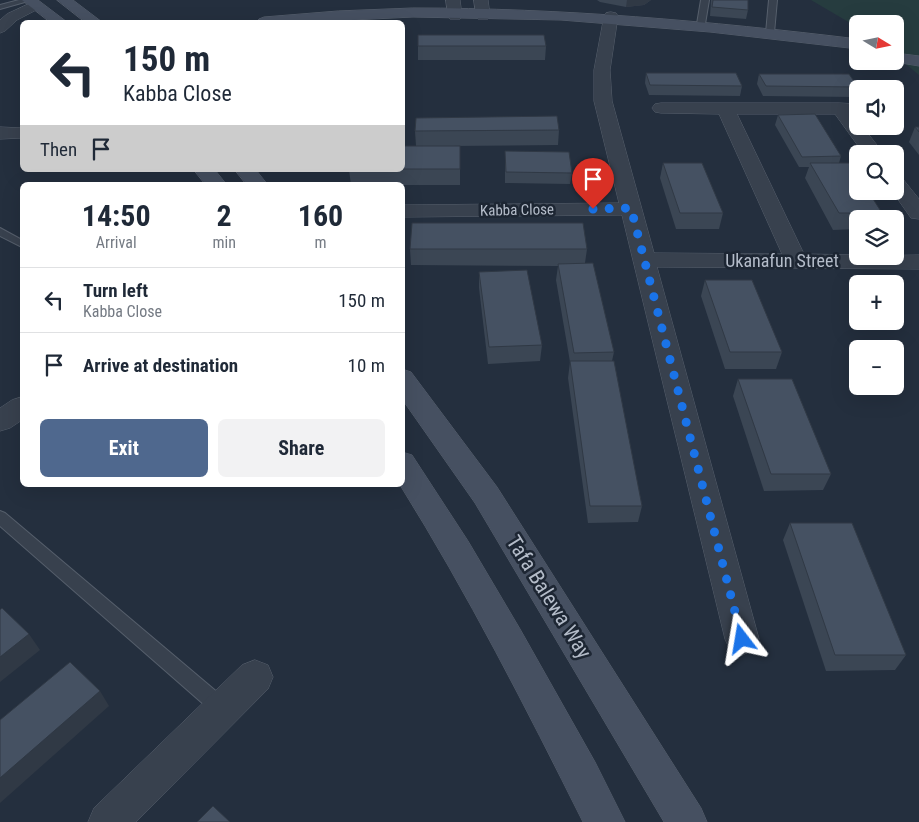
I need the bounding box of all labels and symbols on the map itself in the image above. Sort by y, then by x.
north arrow [849,15,904,70]
pin [572,158,614,209]
street label: Kabba Close [480,200,554,220]
street label: Ukanafun Street [725,250,839,271]
street label: Tafa Balewa Way [502,531,597,663]
position arrow [715,612,767,664]

